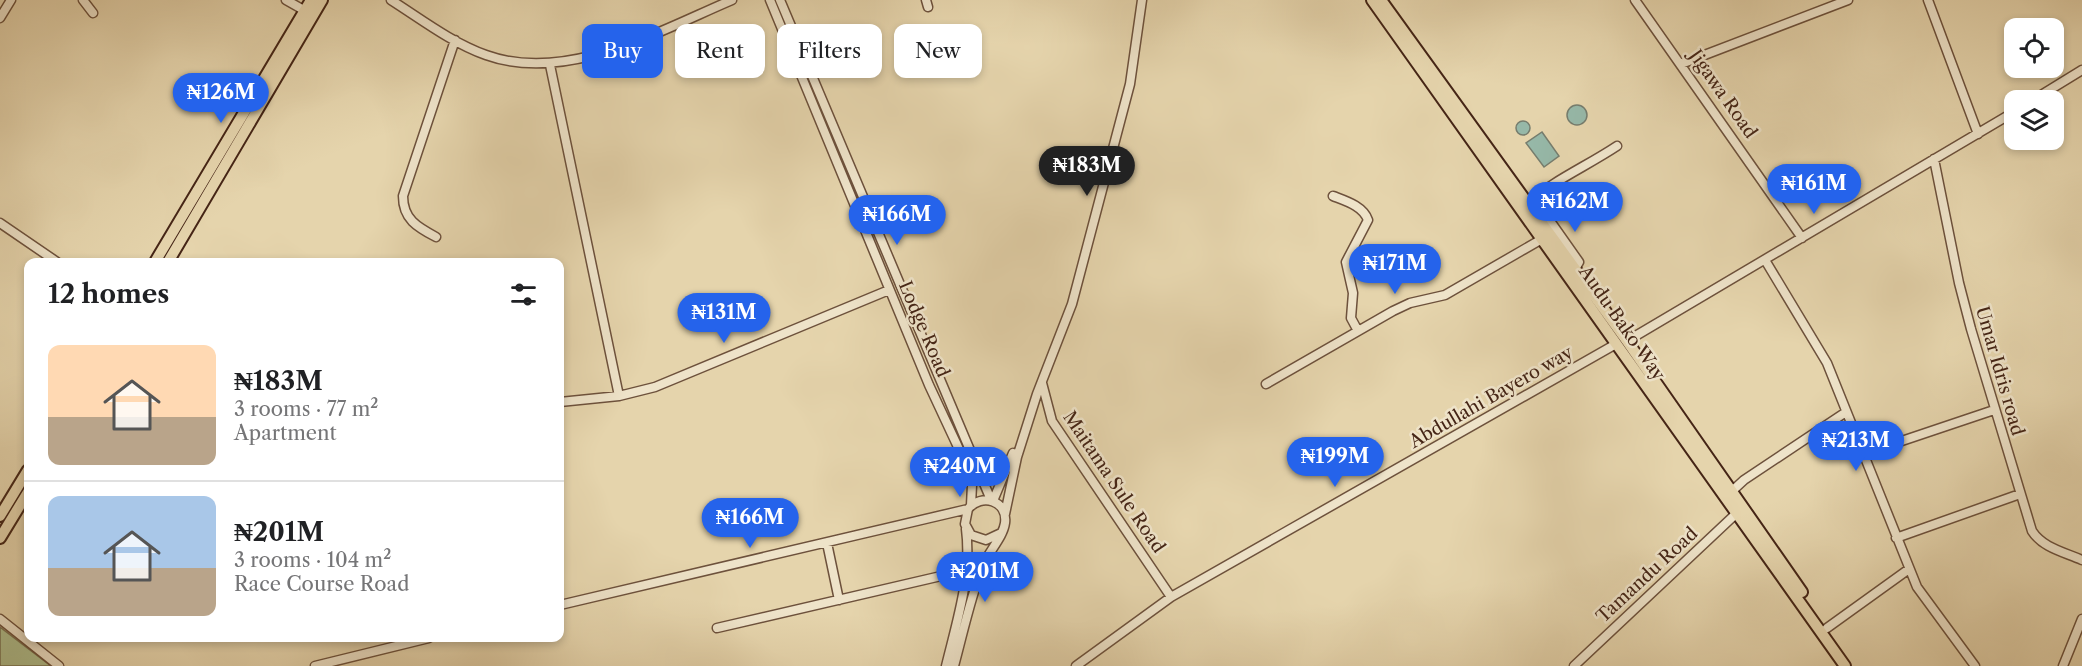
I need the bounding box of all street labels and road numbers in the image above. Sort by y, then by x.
street label: Jigawa Road [1683,43,1762,143]
street label: Audu Bako Way [1574,261,1670,385]
street label: Lodge Road [894,277,954,381]
street label: Umar Idris road [1971,304,2029,438]
street label: Abdullahi Bayero way [1404,341,1578,453]
street label: Maitama Sule Road [1058,407,1170,557]
street label: Tamandu Road [1592,523,1702,627]

